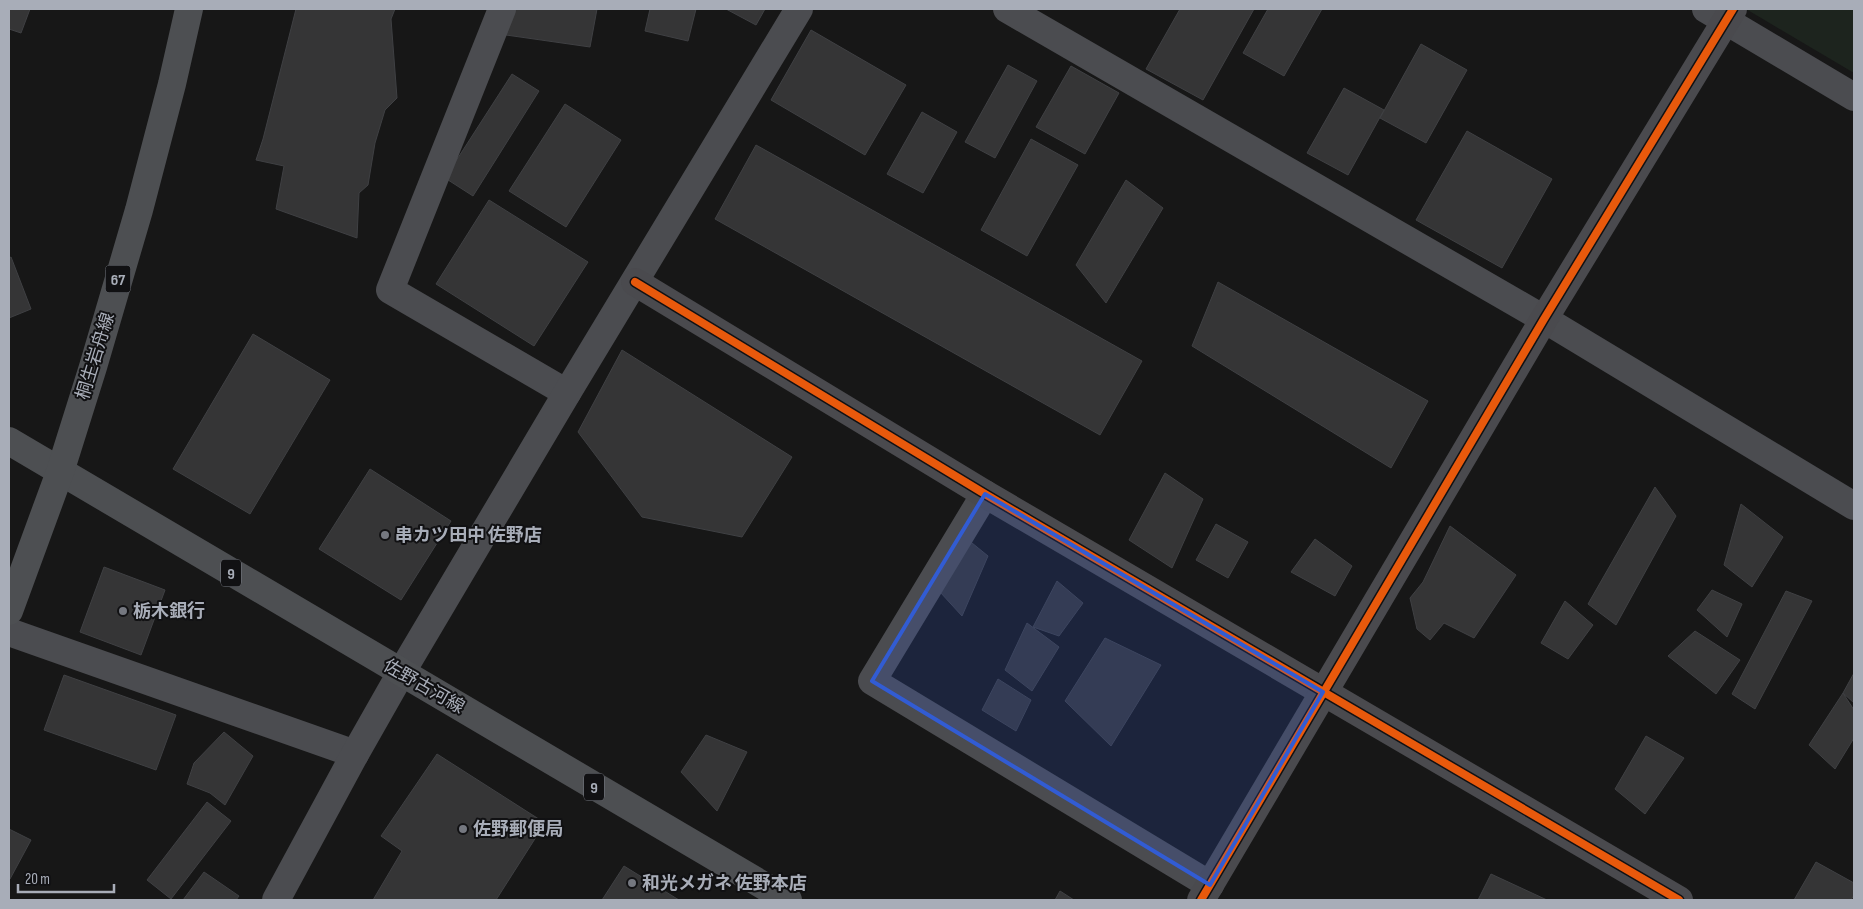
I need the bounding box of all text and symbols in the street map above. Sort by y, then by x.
road number: 67 [106,266,130,292]
street label: 桐生岩舟線 [72,310,119,402]
place label: 串カツ田中 佐野店 [395,525,542,546]
marker: 串カツ田中 佐野店 [379,529,391,541]
road number: 9 [221,560,241,586]
place label: 栃木銀行 [133,600,205,622]
marker: 栃木銀行 [117,605,129,617]
street label: 佐野古河線 [380,655,468,718]
road number: 9 [584,774,604,800]
place label: 佐野郵便局 [473,819,563,840]
marker: 佐野郵便局 [457,823,469,835]
scale bar [18,862,114,894]
text: 20 m [25,870,50,889]
place label: 和光メガネ 佐野本店 [642,873,807,894]
marker: 和光メガネ 佐野本店 [626,877,638,889]

